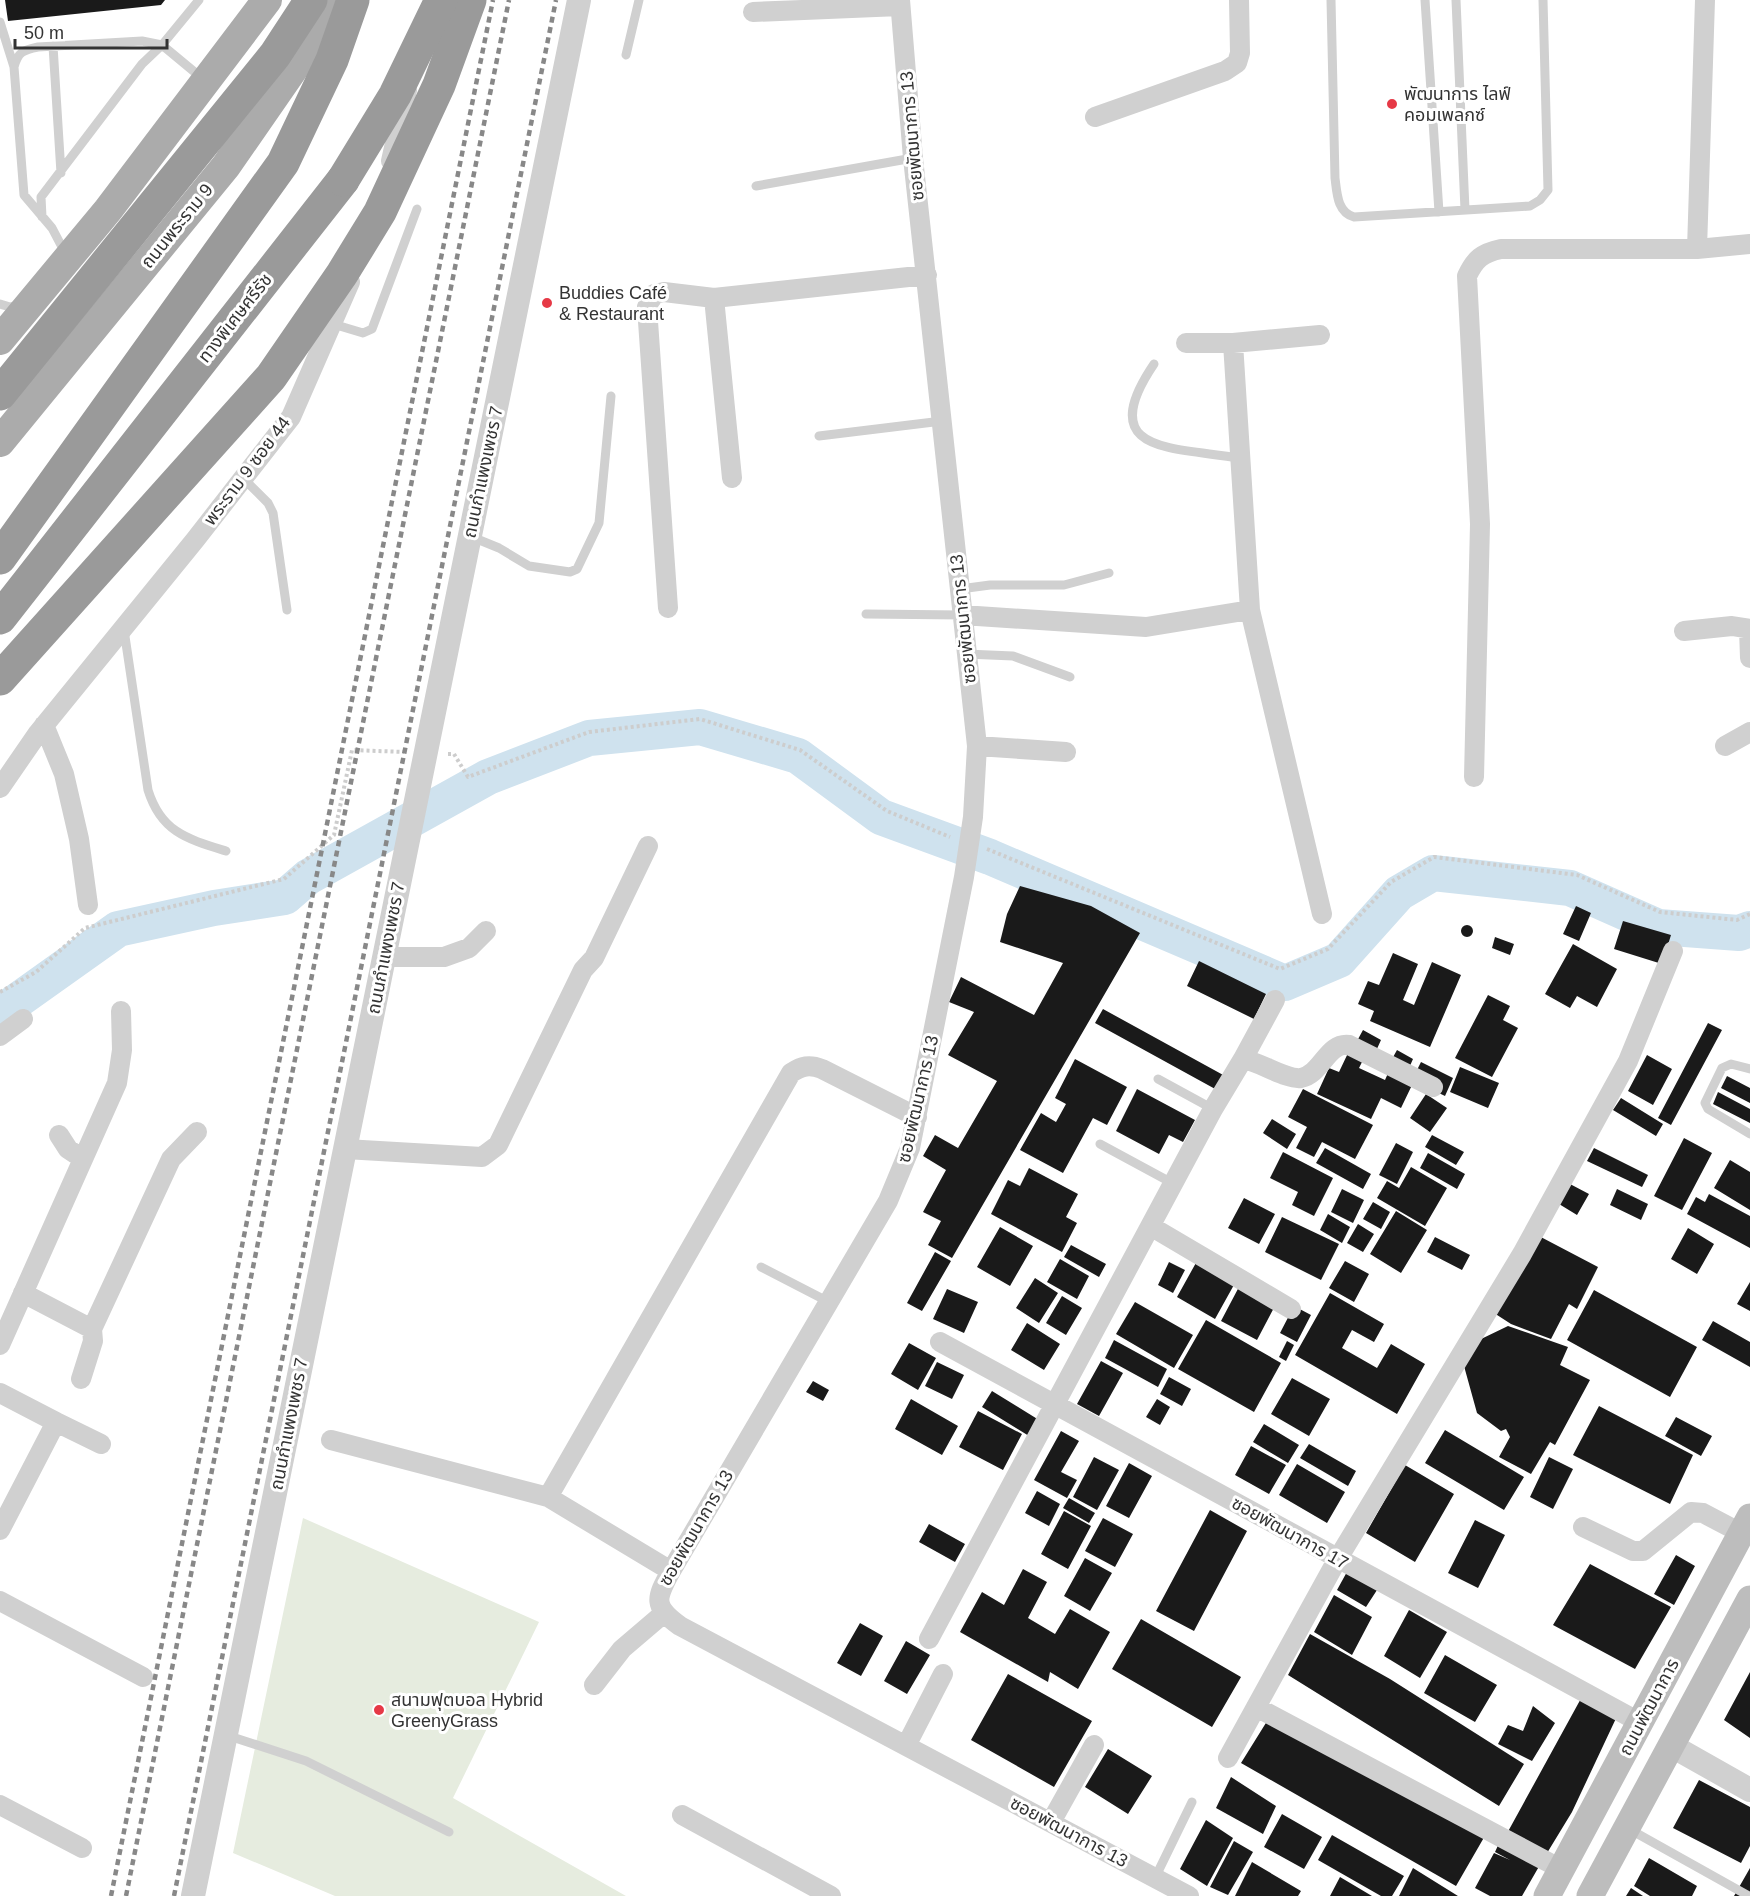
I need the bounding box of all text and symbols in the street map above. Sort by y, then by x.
scale bar [15,12,166,50]
text: 50 m [24,23,64,43]
street label: ซอยพัฒนาการ 13 [896,70,928,202]
place label: พัฒนาการ ไลฟ์ คอมเพลกซ์ [1404,84,1511,125]
marker: พัฒนาการ ไลฟ์ คอมเพลกซ์ [1385,97,1399,111]
street label: ถนนพระราม 9 [137,180,217,272]
street label: ทางพิเศษศรีรัช [194,270,276,366]
place label: Buddies Café & Restaurant [559,283,667,324]
marker: Buddies Café & Restaurant [540,296,554,310]
street label: ถนนกำแพงเพชร 7 [459,404,507,540]
street label: พระราม 9 ซอย 44 [200,413,294,529]
street label: ซอยพัฒนาการ 13 [946,553,980,685]
street label: ถนนกำแพงเพชร 7 [363,880,409,1016]
street label: ซอยพัฒนาการ 13 [894,1033,942,1165]
street label: ถนนกำแพงเพชร 7 [266,1356,312,1492]
street label: ซอยพัฒนาการ 13 [655,1467,737,1589]
street label: ซอยพัฒนาการ 17 [1228,1493,1352,1573]
street label: ถนนพัฒนาการ [1615,1655,1683,1759]
place label: สนามฟุตบอล Hybrid GreenyGrass [391,1690,543,1731]
marker: สนามฟุตบอล Hybrid GreenyGrass [372,1703,386,1717]
street label: ซอยพัฒนาการ 13 [1007,1793,1131,1871]

